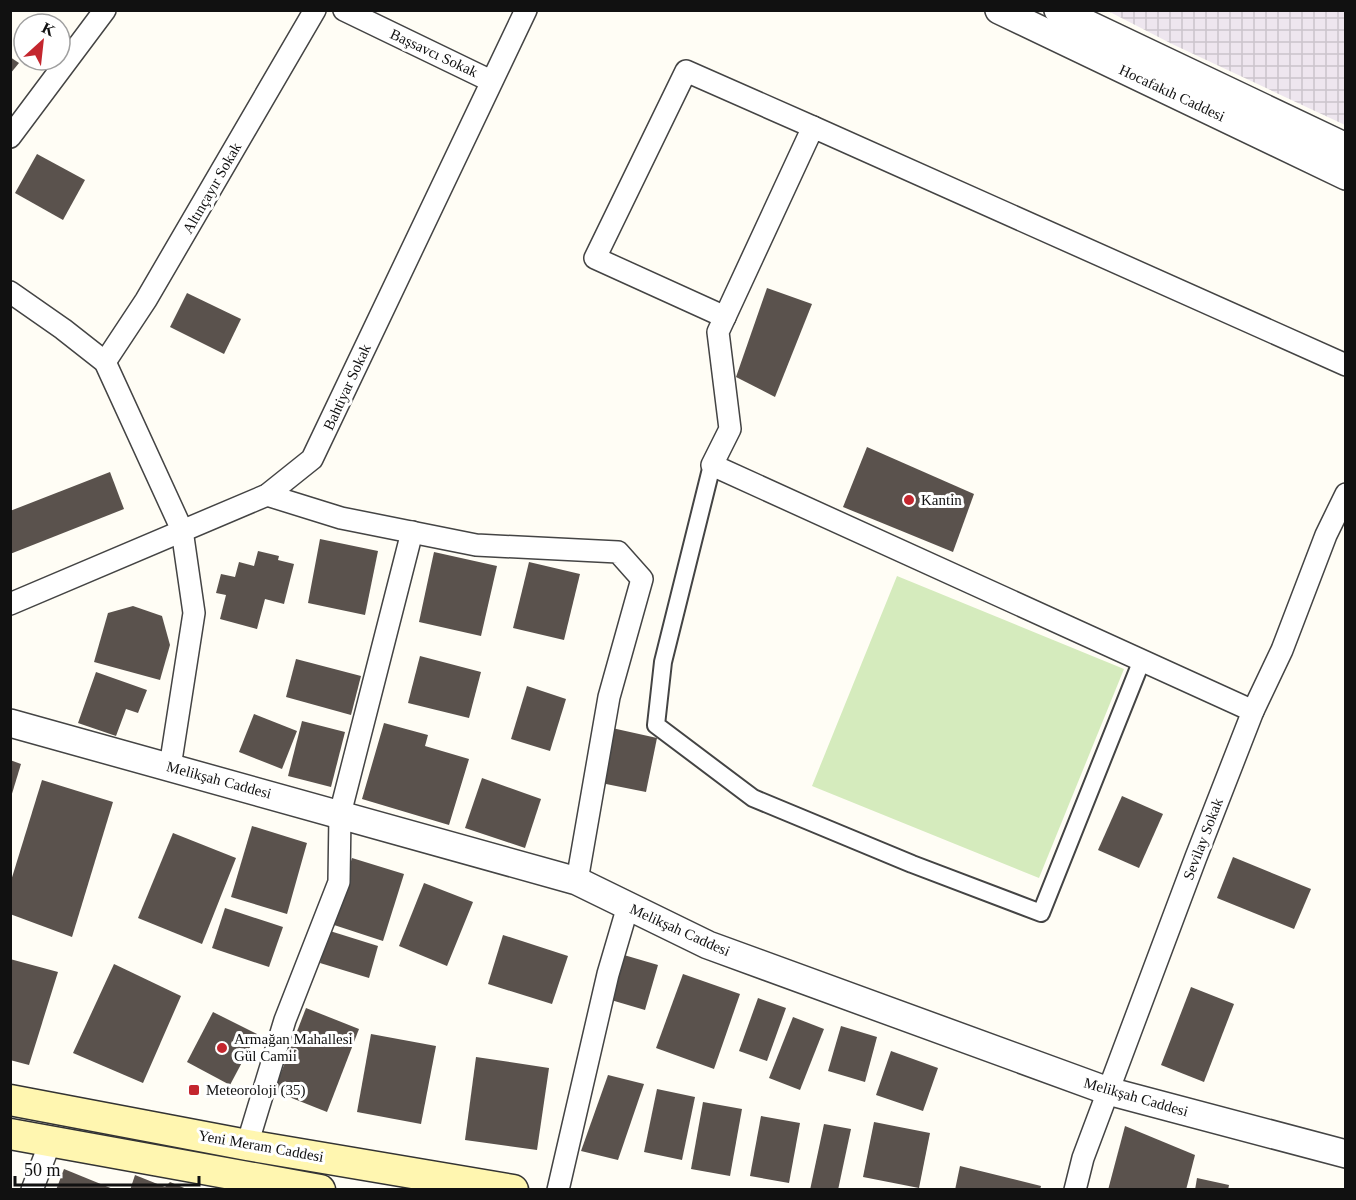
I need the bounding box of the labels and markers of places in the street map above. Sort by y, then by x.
place label: Kantin [921,492,962,508]
marker: Kantin [902,493,916,507]
place label: Armağan Mahallesi Gül Camii [234,1031,353,1064]
marker: Armağan Mahallesi Gül Camii [215,1041,229,1055]
place label: Meteoroloji (35) [206,1082,306,1099]
marker: Meteoroloji (35) [187,1083,201,1097]

